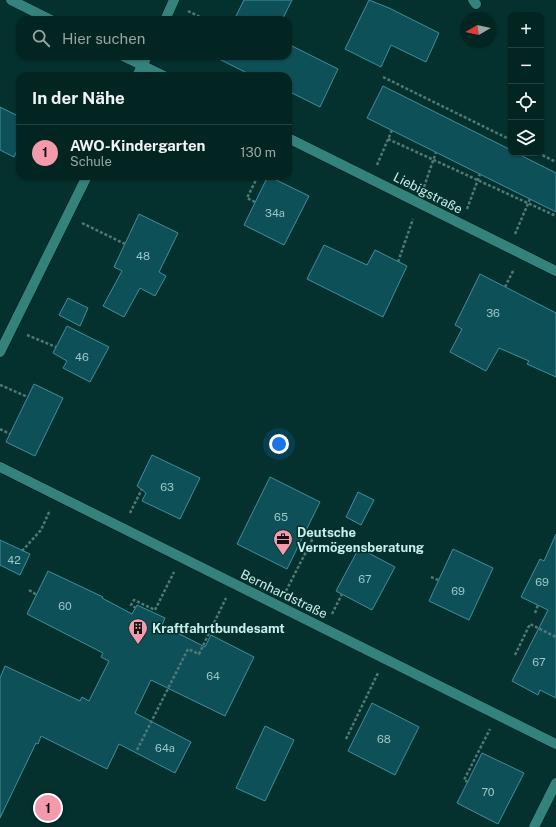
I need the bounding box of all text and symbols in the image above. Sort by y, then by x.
north arrow [460,12,496,48]
map controls [508,12,544,156]
button: + [508,12,544,48]
search box [16,16,292,60]
icon: search [30,27,52,49]
text: Hier suchen [62,30,145,47]
button: − [508,48,544,84]
button: locate [508,84,544,120]
text: In der Nähe [32,88,125,108]
button: layers [508,120,544,156]
text: AWO-Kindergarten [70,137,206,154]
text: 1 [42,145,48,160]
text: 130 m [240,145,276,160]
text: Schule [70,154,112,169]
street label: Liebigstraße [391,169,465,217]
house number: 34a [265,207,285,219]
house number: 48 [136,250,150,262]
house number: 36 [486,307,500,319]
house number: 46 [75,351,89,363]
your location [269,434,289,454]
house number: 63 [160,481,174,493]
house number: 65 [274,511,288,523]
place label: Deutsche Vermögensberatung [297,525,424,555]
office icon: Deutsche Vermögensberatung [272,528,294,556]
house number: 42 [7,554,21,566]
street label: Bernhardstraße [238,567,330,621]
house number: 67 [358,573,372,585]
house number: 69 [535,576,549,588]
house number: 69 [451,585,465,597]
house number: 60 [58,600,72,612]
building icon: Kraftfahrtbundesamt [127,617,149,645]
place label: Kraftfahrtbundesamt [152,621,285,636]
house number: 67 [532,656,546,668]
house number: 64 [206,670,220,682]
house number: 68 [377,733,391,745]
house number: 64a [155,742,175,754]
house number: 70 [481,786,495,798]
pin: 1 [35,793,61,823]

